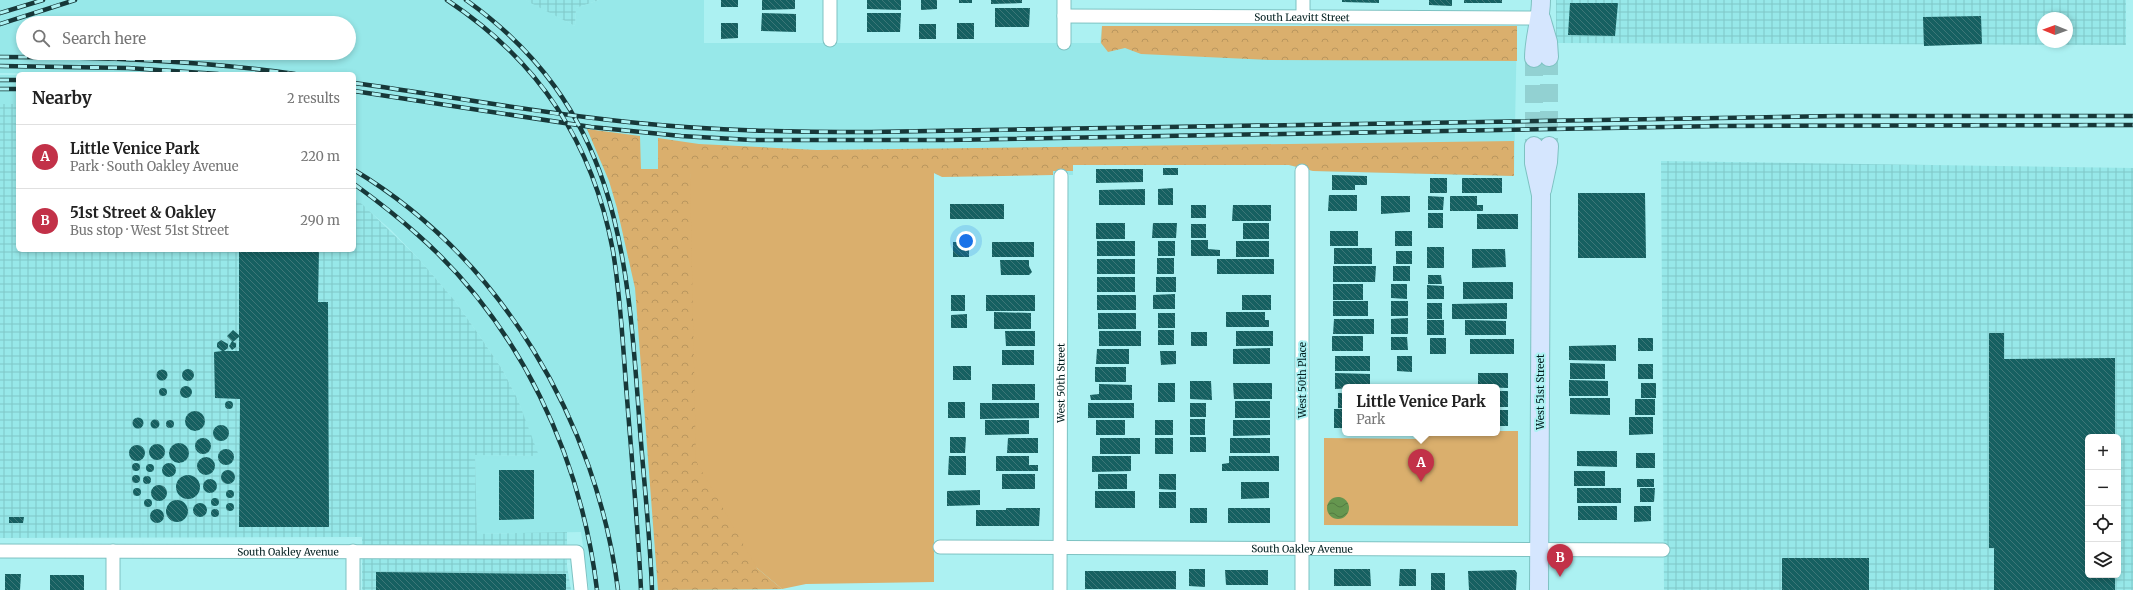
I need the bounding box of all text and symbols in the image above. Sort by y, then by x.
street label: South Leavitt Street [1254,10,1350,24]
north arrow [2037,12,2073,48]
search box [16,16,356,60]
icon: search [30,27,52,49]
text: Search here [62,29,146,48]
text: Nearby [32,87,92,109]
text: 2 results [287,90,340,107]
text: Little Venice Park [70,139,200,158]
text: A [40,148,50,165]
text: 220 m [301,148,340,165]
text: Park · South Oakley Avenue [70,158,238,175]
text: 51st Street & Oakley [70,203,216,222]
text: B [40,212,50,229]
text: 290 m [300,212,340,229]
text: Bus stop · West 51st Street [70,222,229,239]
your location [956,231,976,251]
street label: West 50th Place [1296,342,1309,419]
street label: West 50th Street [1054,343,1067,424]
street label: West 51st Street [1534,354,1547,431]
popup [1342,384,1500,436]
text: Little Venice Park [1356,392,1486,411]
text: Park [1356,411,1385,428]
map controls [2085,434,2121,578]
button: + [2085,434,2121,470]
pin: A [1408,449,1434,482]
button: − [2085,470,2121,506]
button: locate [2085,506,2121,542]
street label: South Oakley Avenue [1251,542,1353,555]
button: layers [2085,542,2121,578]
pin: B [1547,544,1573,577]
street label: South Oakley Avenue [237,545,339,558]

